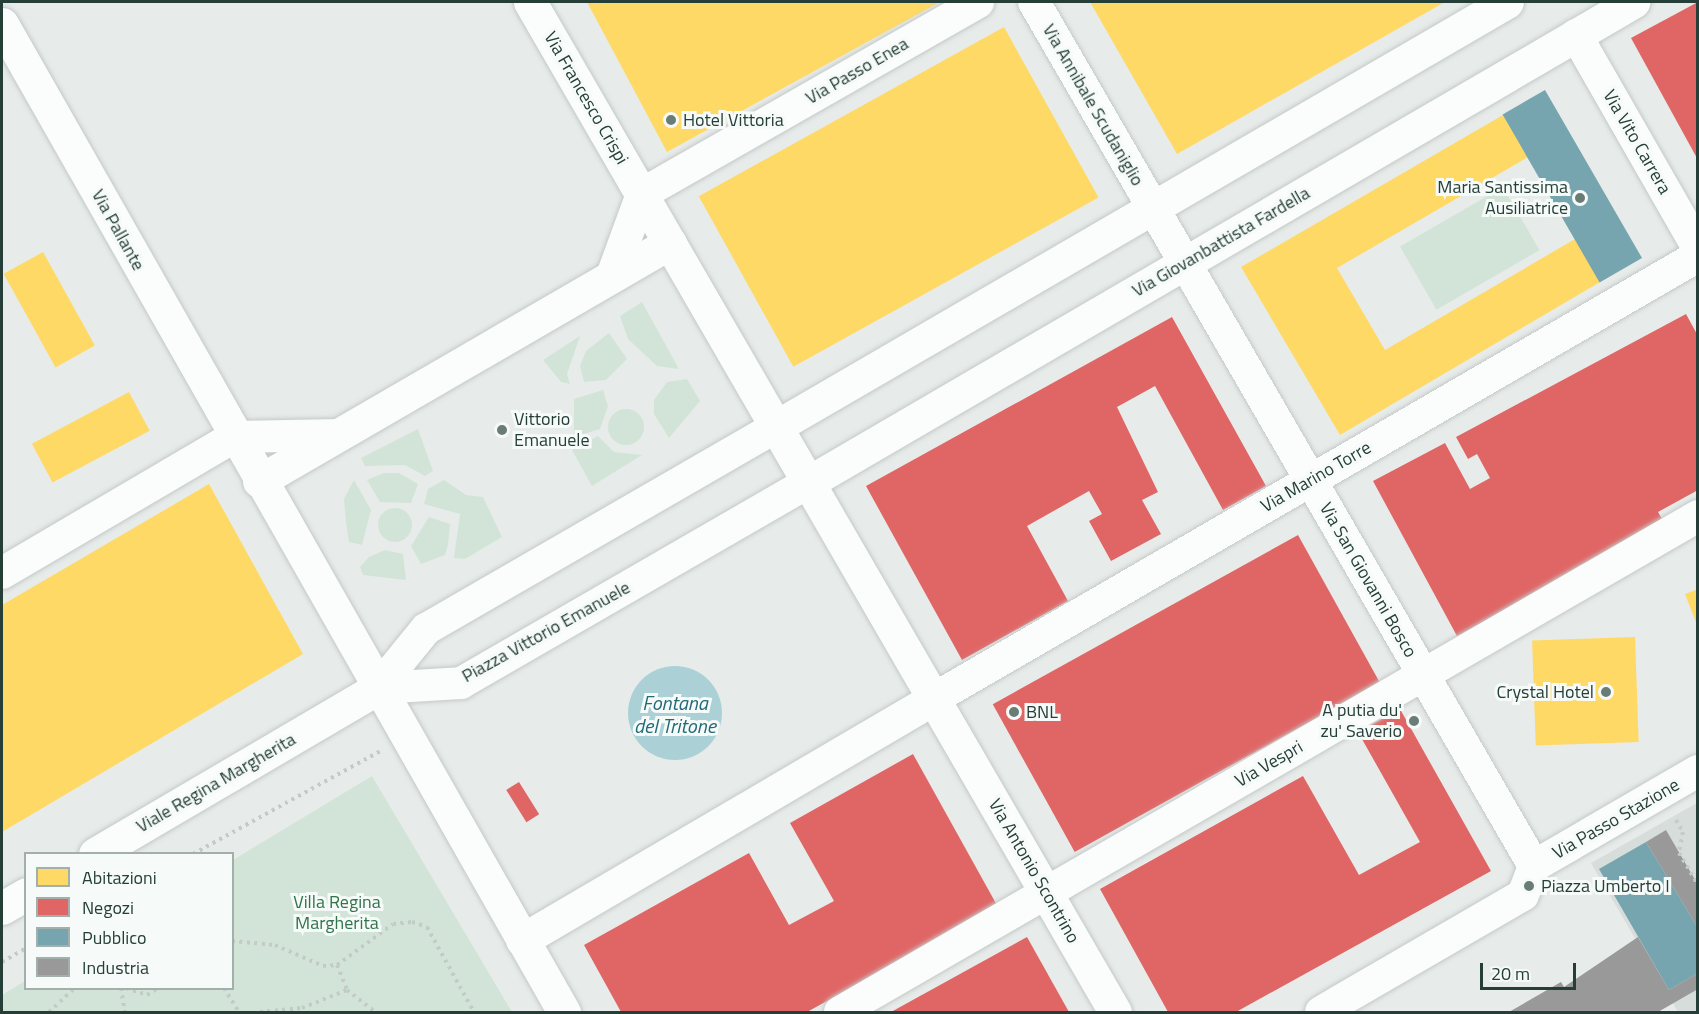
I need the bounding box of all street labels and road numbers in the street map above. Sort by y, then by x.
street label: Via Annibale Scudaniglio [1038,20,1148,190]
street label: Via Francesco Crispi [539,28,633,168]
street label: Via Passo Enea [802,33,912,109]
street label: Via Vito Carrera [1598,86,1676,198]
street label: Via Giovanbattista Fardella [1128,182,1314,302]
street label: Via Pallante [87,186,149,274]
street label: Via Marino Torre [1257,437,1375,517]
street label: Via San Giovanni Bosco [1315,499,1421,661]
street label: Piazza Vittorio Emanuele [458,577,634,687]
street label: Viale Regina Margherita [133,729,299,837]
street label: Via Vespri [1231,736,1307,792]
street label: Via Passo Stazione [1549,774,1683,864]
street label: Via Antonio Scontrino [984,795,1084,947]

